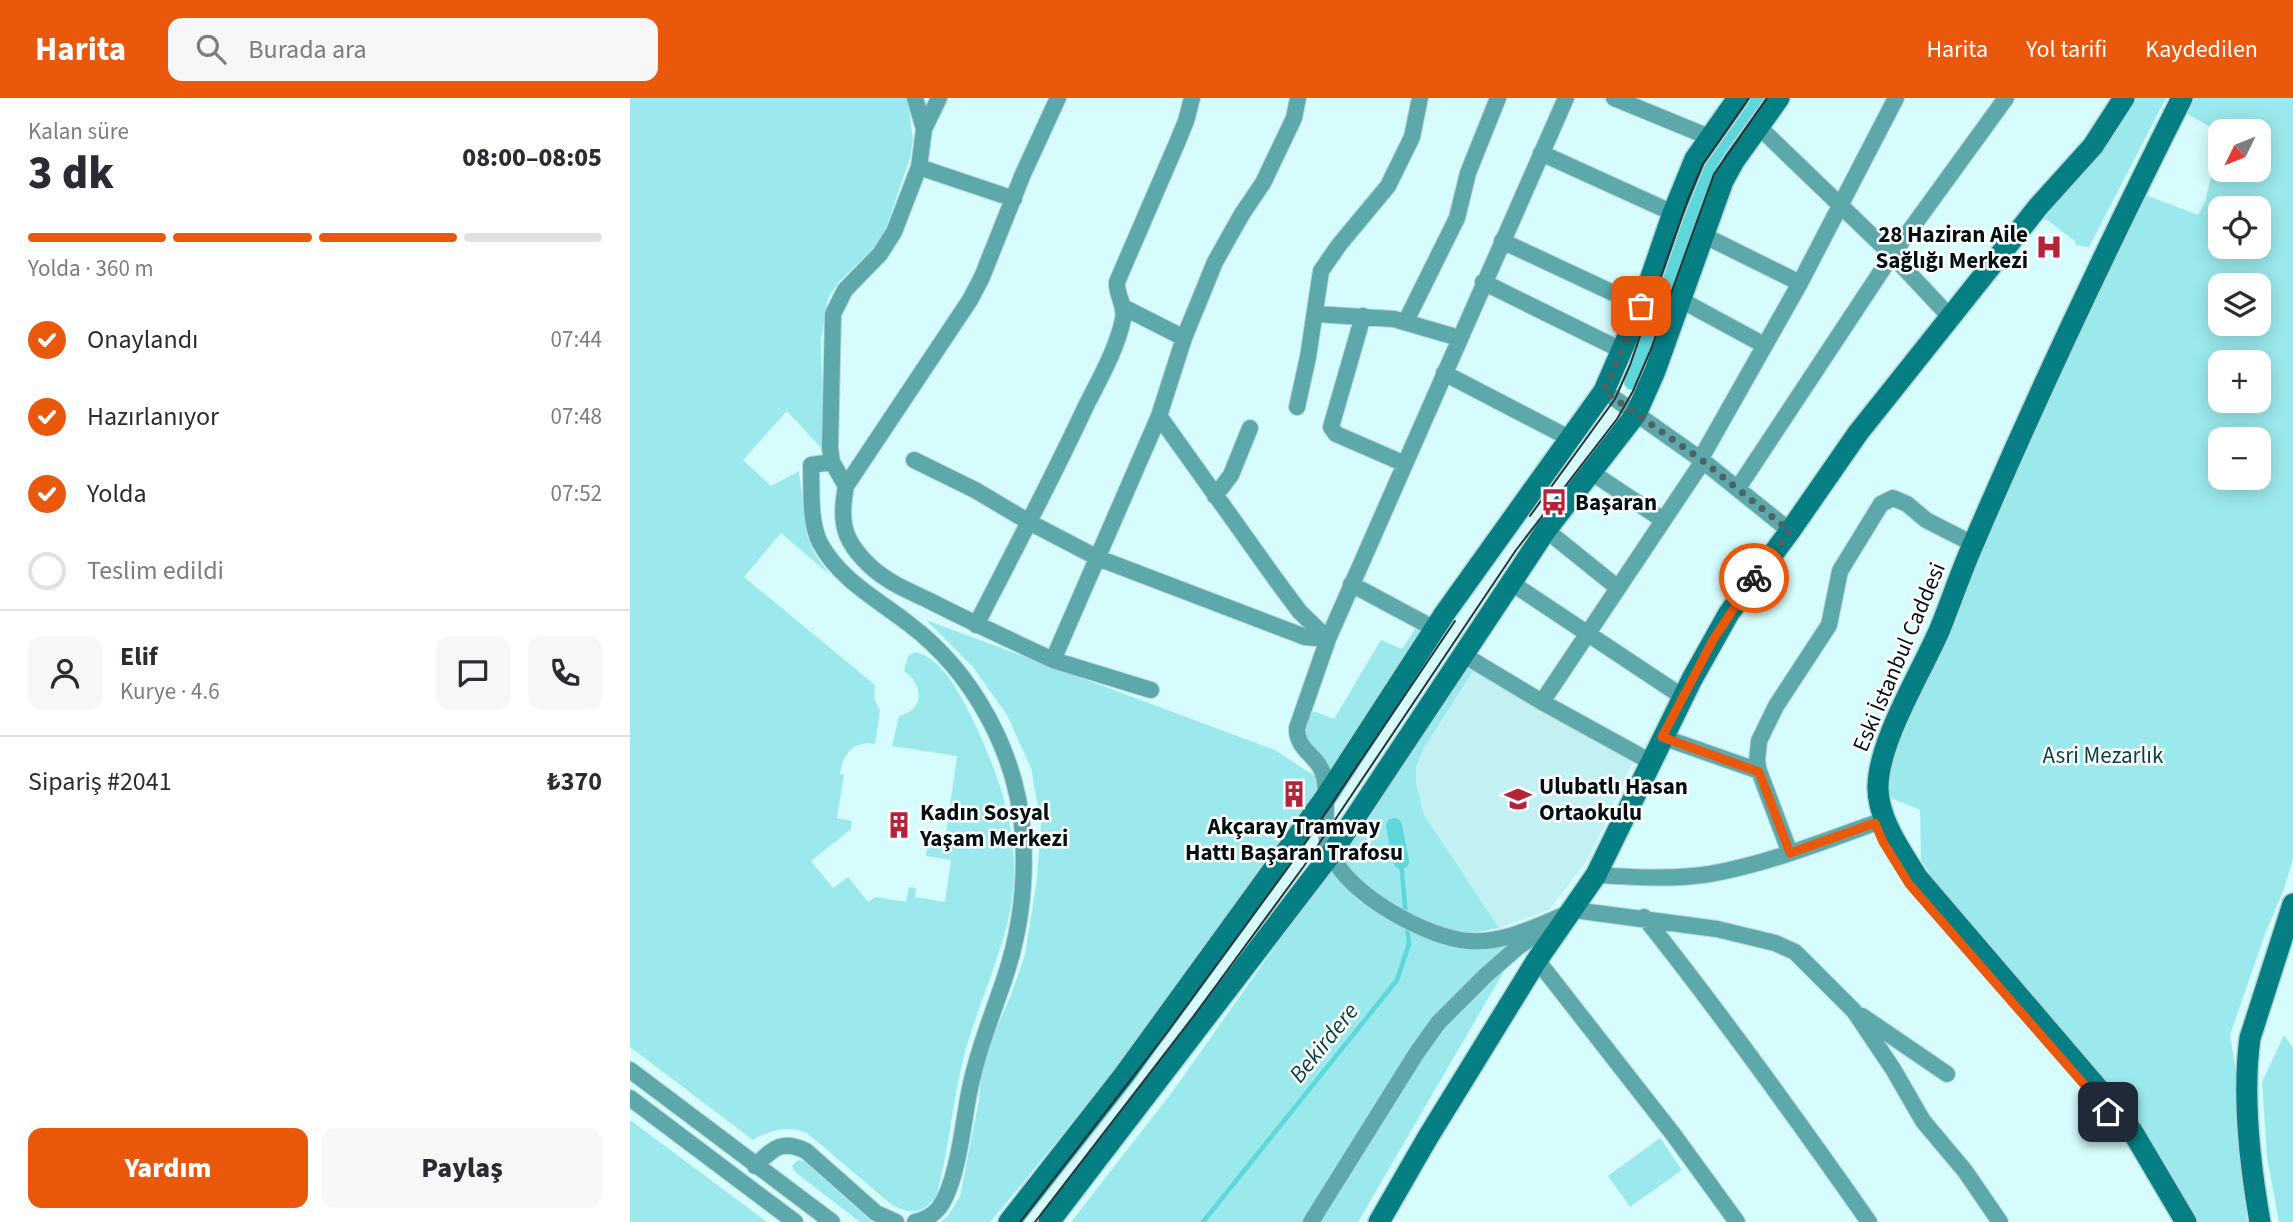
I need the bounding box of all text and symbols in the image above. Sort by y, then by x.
search box [168,18,658,81]
text: Harita [35,26,126,73]
icon: search [192,30,230,68]
text: Burada ara [248,31,367,68]
text: Harita [1926,32,1988,67]
text: Yol tarifi [2026,32,2107,67]
text: Kaydedilen [2145,32,2258,67]
text: Kalan süre [28,115,129,148]
north arrow [2208,119,2272,182]
map controls [2208,119,2271,490]
text: 08:00–08:05 [462,139,602,176]
text: 3 dk [28,141,114,206]
button: locate [2208,196,2271,259]
place label: 28 Haziran Aile Sağlığı Merkezi [1875,218,2028,277]
hospital icon: 28 Haziran Aile Sağlığı Merkezi [2034,232,2064,262]
text: Yolda · 360 m [28,252,154,285]
button: layers [2208,273,2271,336]
pin [1611,276,1671,336]
icon: bag [1622,287,1660,325]
icon: check [28,321,66,359]
text: Onaylandı [87,321,199,358]
text: 07:44 [551,323,602,356]
button: + [2208,350,2271,413]
icon: check [28,398,66,436]
text: Hazırlanıyor [87,398,219,435]
text: 07:48 [551,400,602,433]
button: − [2208,427,2271,490]
icon: check [28,475,66,513]
text: Yolda [87,475,147,512]
text: 07:52 [551,477,602,510]
place label: Başaran [1575,486,1657,519]
bus stop icon: Başaran [1539,487,1569,517]
courier [1719,543,1789,613]
text: Teslim edildi [87,552,224,589]
street label: Eski İstanbul Caddesi [1844,557,1954,757]
icon: bike [1735,559,1773,597]
button: person [28,636,102,710]
button: chat [436,636,510,710]
button: phone [528,636,602,710]
text: Elif [120,638,158,675]
text: Kurye · 4.6 [120,675,220,708]
park label: Asri Mezarlık [2043,739,2164,772]
text: Sipariş #2041 [28,763,172,800]
text: ₺370 [547,763,602,800]
place label: Ulubatlı Hasan Ortaokulu [1539,770,1688,829]
building icon: Akçaray Tramvay Hattı Başaran Trafosu [1279,779,1309,809]
school or university icon: Ulubatlı Hasan Ortaokulu [1503,784,1533,814]
place label: Kadın Sosyal Yaşam Merkezi [919,796,1068,855]
building icon: Kadın Sosyal Yaşam Merkezi [884,810,914,840]
place label: Akçaray Tramvay Hattı Başaran Trafosu [1185,810,1403,869]
water label: Bekirdere [1281,995,1367,1091]
pin [2078,1082,2138,1142]
icon: home [2089,1093,2127,1131]
button: Yardım [28,1128,308,1208]
button: Paylaş [322,1128,602,1208]

